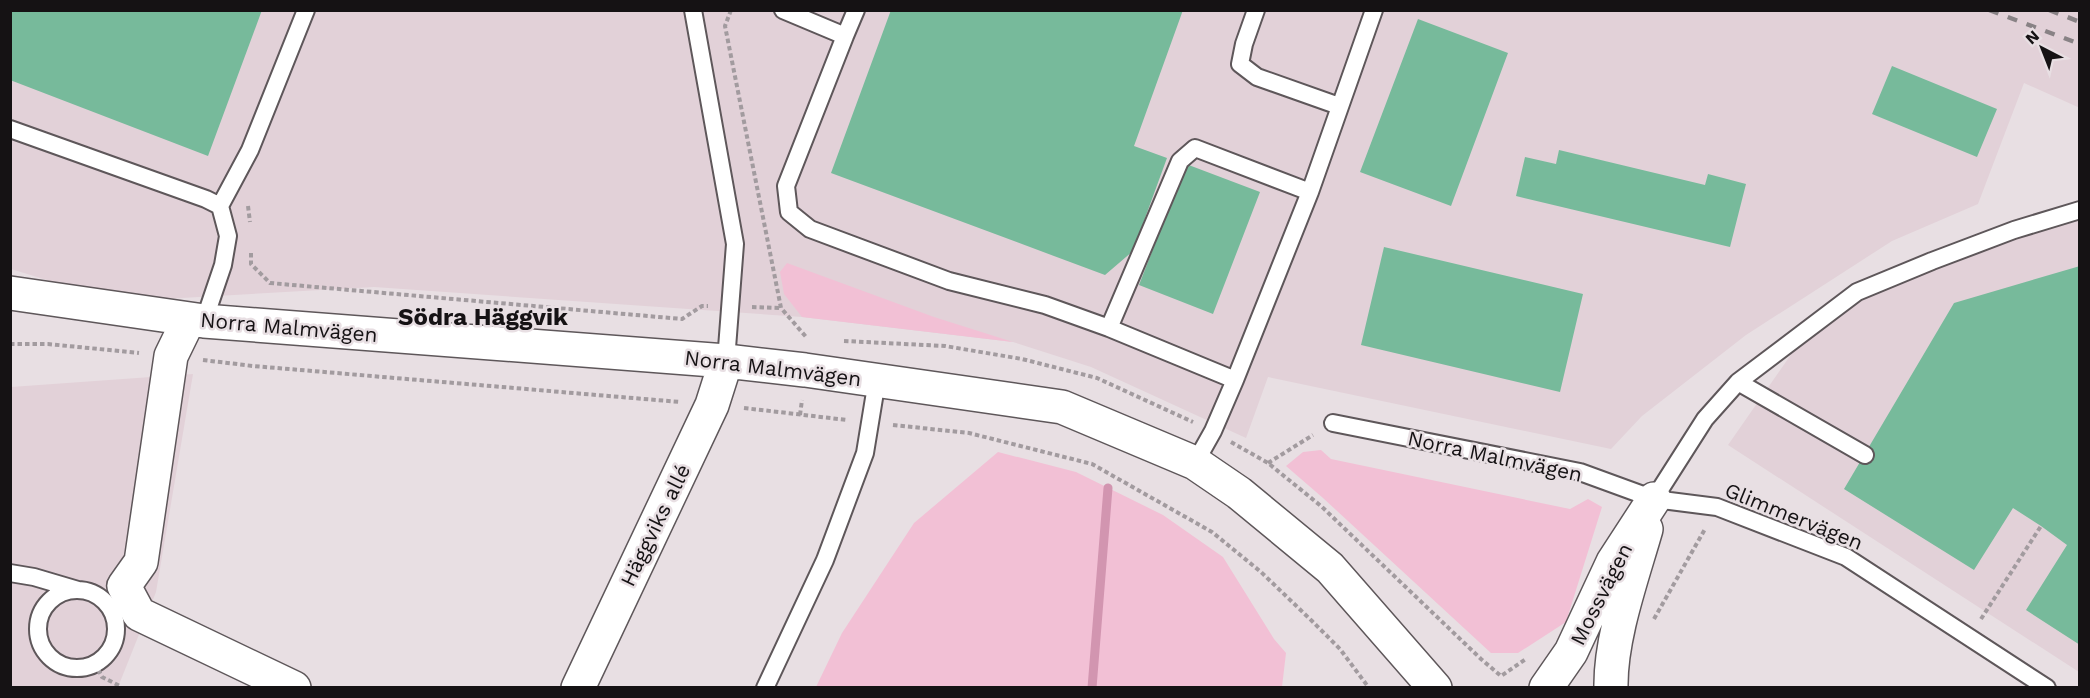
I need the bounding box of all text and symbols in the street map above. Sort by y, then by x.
north arrow [2012,18,2072,78]
text: N [2022,26,2043,48]
district label: Södra Häggvik [398,303,568,331]
street label: Norra Malmvägen [199,307,379,347]
street label: Norra Malmvägen [683,345,863,391]
street label: Norra Malmvägen [1405,425,1585,487]
street label: Häggviks allé [615,460,695,590]
street label: Glimmervägen [1721,477,1867,555]
street label: Mossvägen [1565,539,1637,649]

